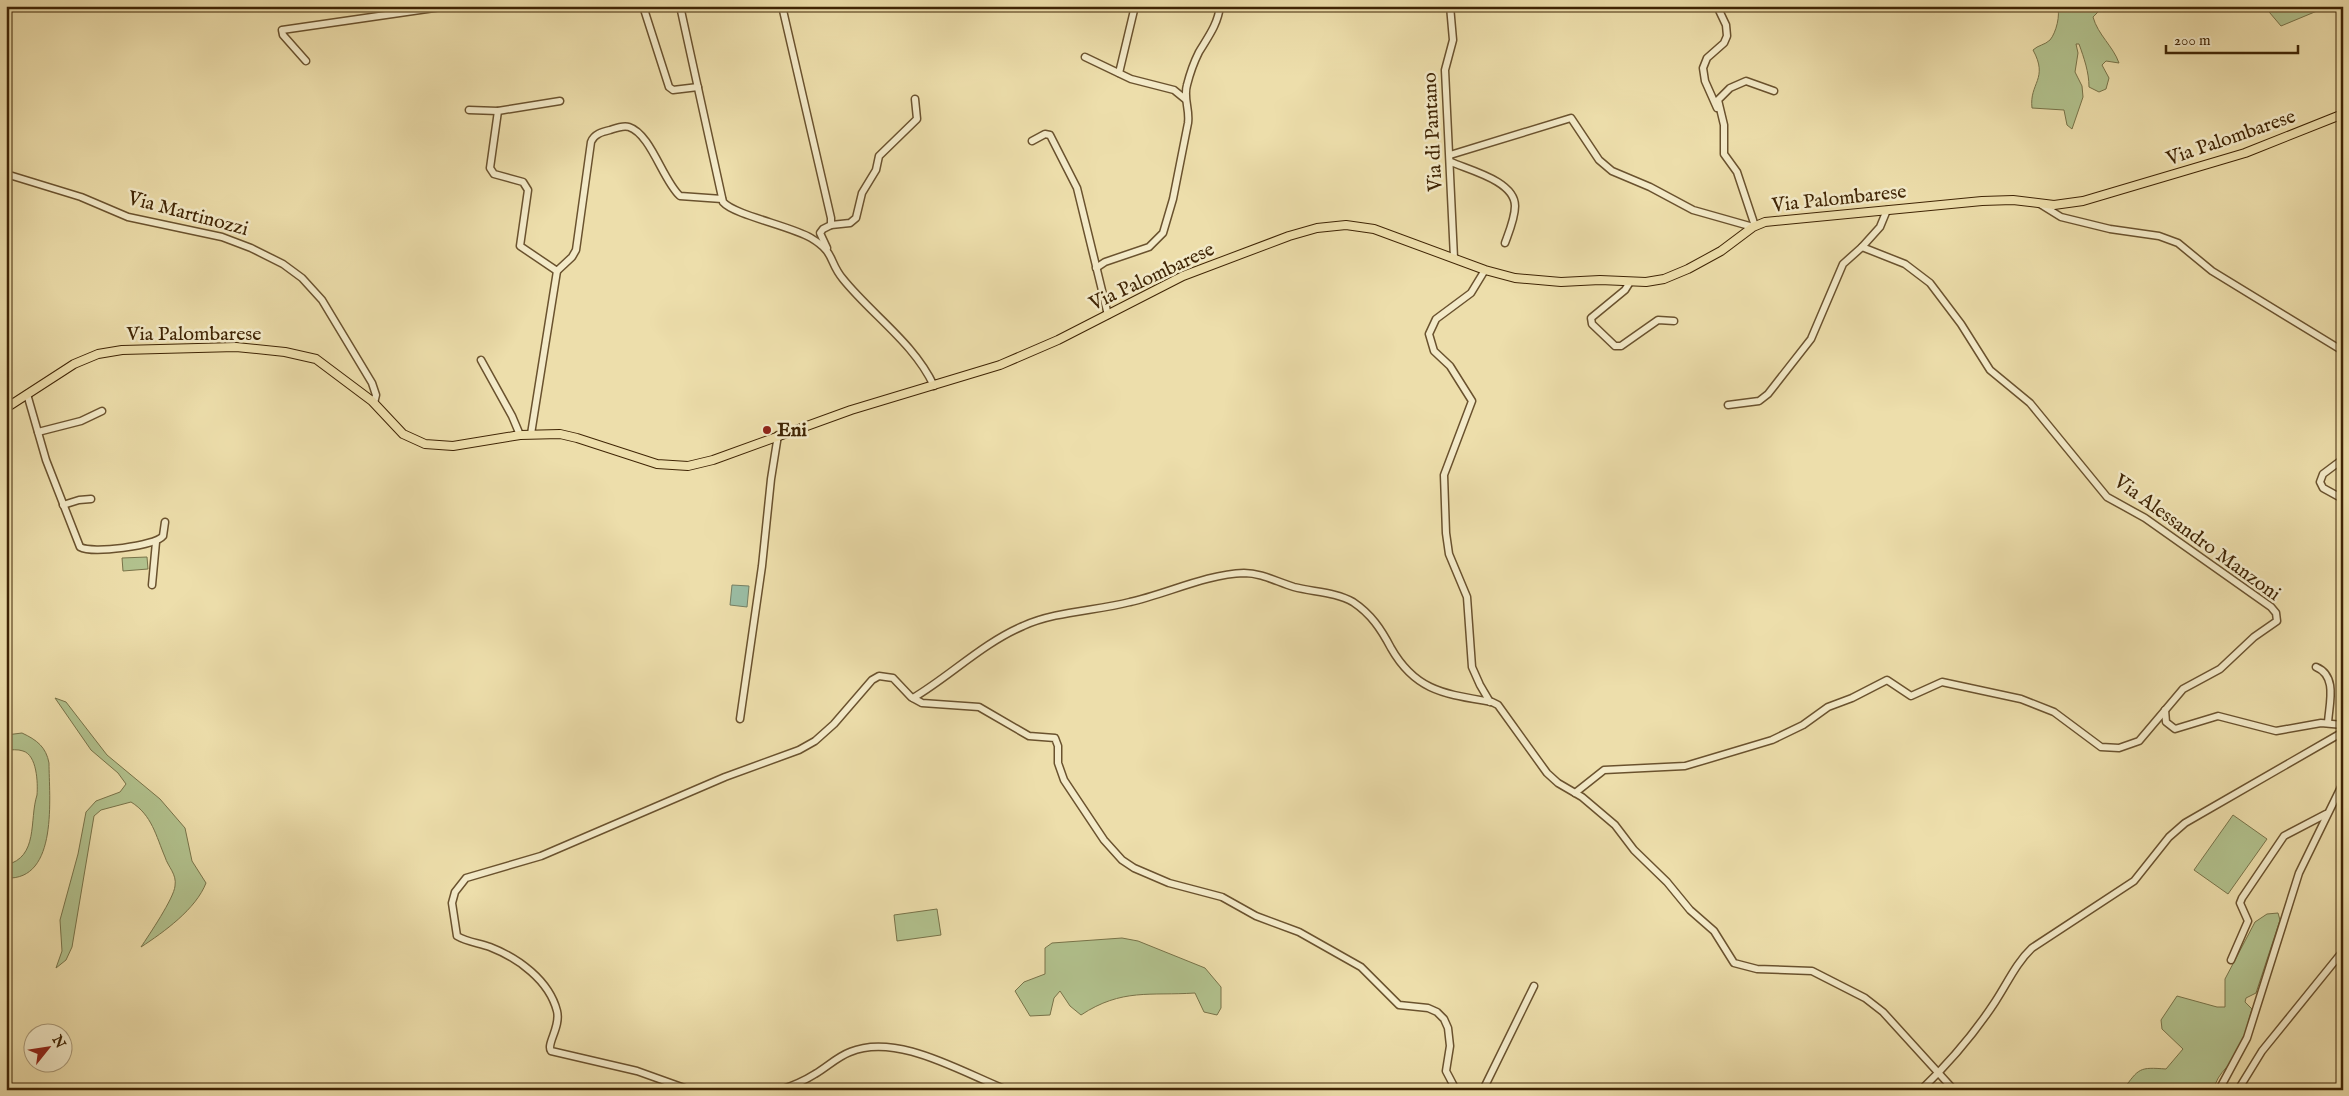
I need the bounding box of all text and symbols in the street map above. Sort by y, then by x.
scale bar [2166,22,2299,54]
text: 200 m [2174,31,2211,50]
street label: Via di Pantano [1417,71,1449,193]
street label: Via Palombarese [2162,104,2299,172]
street label: Via Palombarese [1770,180,1907,219]
street label: Via Martinozzi [124,186,251,242]
street label: Via Palombarese [1085,237,1219,317]
street label: Via Palombarese [125,322,262,347]
place label: Eni [777,418,808,443]
marker: Eni [761,424,773,436]
street label: Via Alessandro Manzoni [2108,468,2285,607]
north arrow [22,1024,72,1074]
text: N [47,1031,69,1052]

